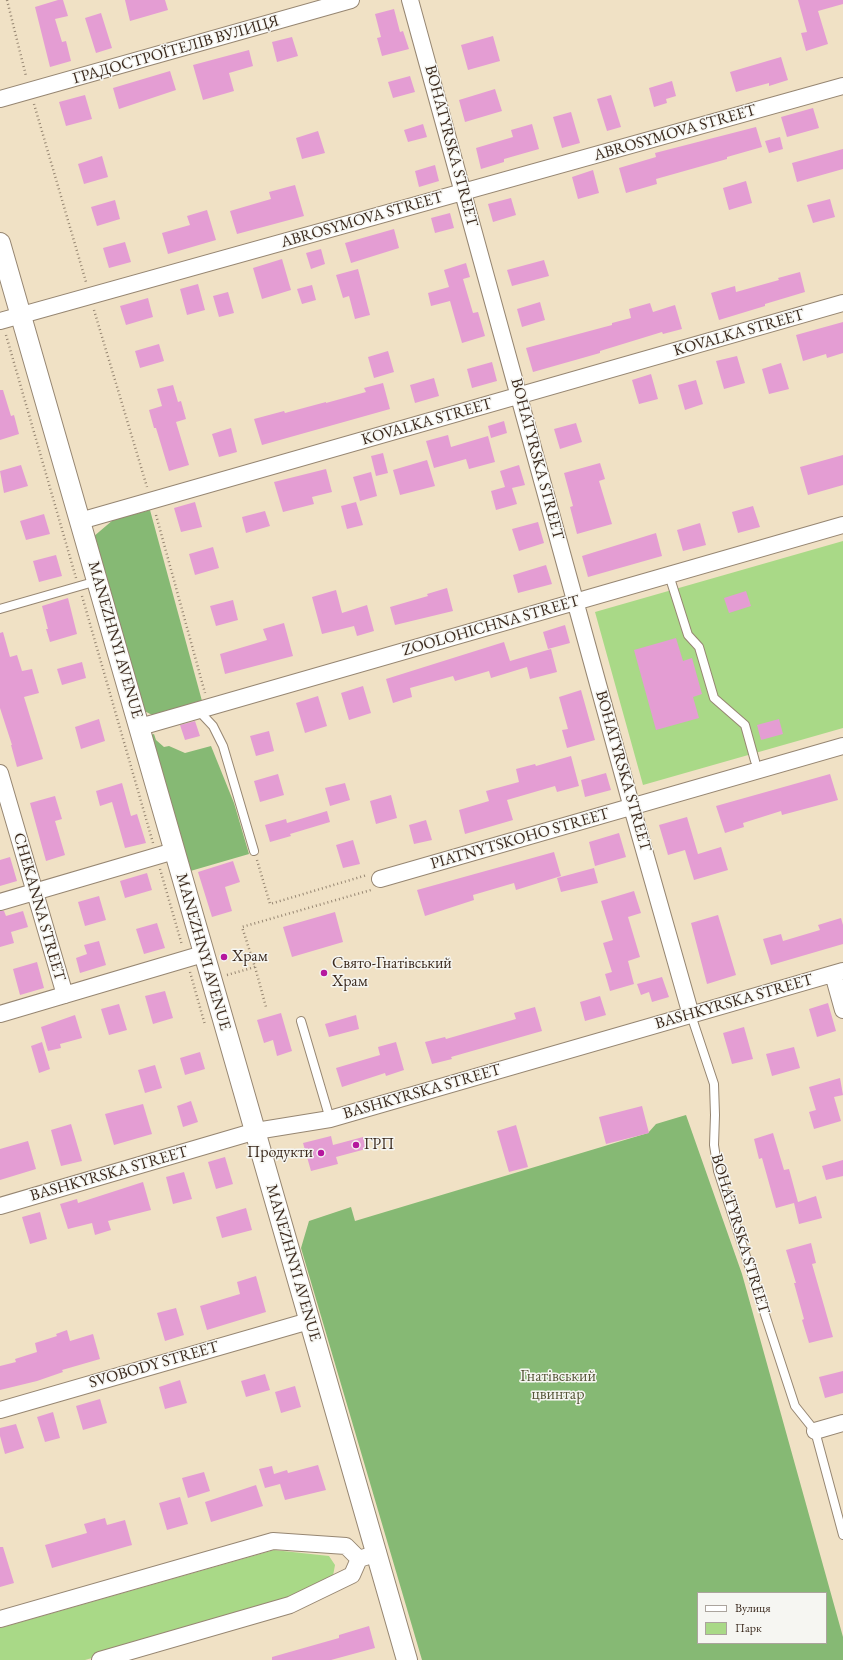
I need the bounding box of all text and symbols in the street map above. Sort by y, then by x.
street label: ГРАДОСТРОЇТЕЛIВ ВУЛИЦЯ [71,11,281,89]
street label: BOHATYRSKA STREET [420,63,482,229]
street label: ABROSYMOVA STREET [592,101,758,165]
street label: ABROSYMOVA STREET [279,188,445,252]
street label: KOVALKA STREET [671,305,807,361]
street label: BOHATYRSKA STREET [506,376,568,542]
street label: KOVALKA STREET [359,394,495,450]
street label: MANEZHNYI AVENUE [83,559,147,721]
street label: ZOOLOHICHNA STREET [400,591,582,661]
street label: BOHATYRSKA STREET [591,688,655,854]
street label: PIATNYTSKOHO STREET [428,804,612,874]
street label: CHEKANNA STREET [9,831,69,983]
street label: MANEZHNYI AVENUE [171,871,235,1033]
place label: Храм [232,947,268,967]
marker: Храм [219,952,229,962]
place label: Свято-Гнатівський Храм [332,954,452,992]
marker: Свято-Гнатівський Храм [319,968,329,978]
street label: BASHKYRSKA STREET [653,970,815,1034]
street label: BASHKYRSKA STREET [341,1060,503,1124]
place label: ГРП [364,1135,394,1155]
marker: ГРП [351,1140,361,1150]
street label: BASHKYRSKA STREET [28,1142,190,1206]
place label: Продукти [247,1143,313,1163]
marker: Продукти [316,1148,326,1158]
street label: BOHATYRSKA STREET [706,1152,774,1316]
street label: MANEZHNYI AVENUE [261,1182,325,1344]
street label: SVOBODY STREET [87,1337,221,1393]
park label: Гнатівський цвинтар [520,1367,596,1405]
legend [697,1592,827,1644]
text: Вулиця [735,1600,771,1616]
text: Парк [735,1620,762,1636]

